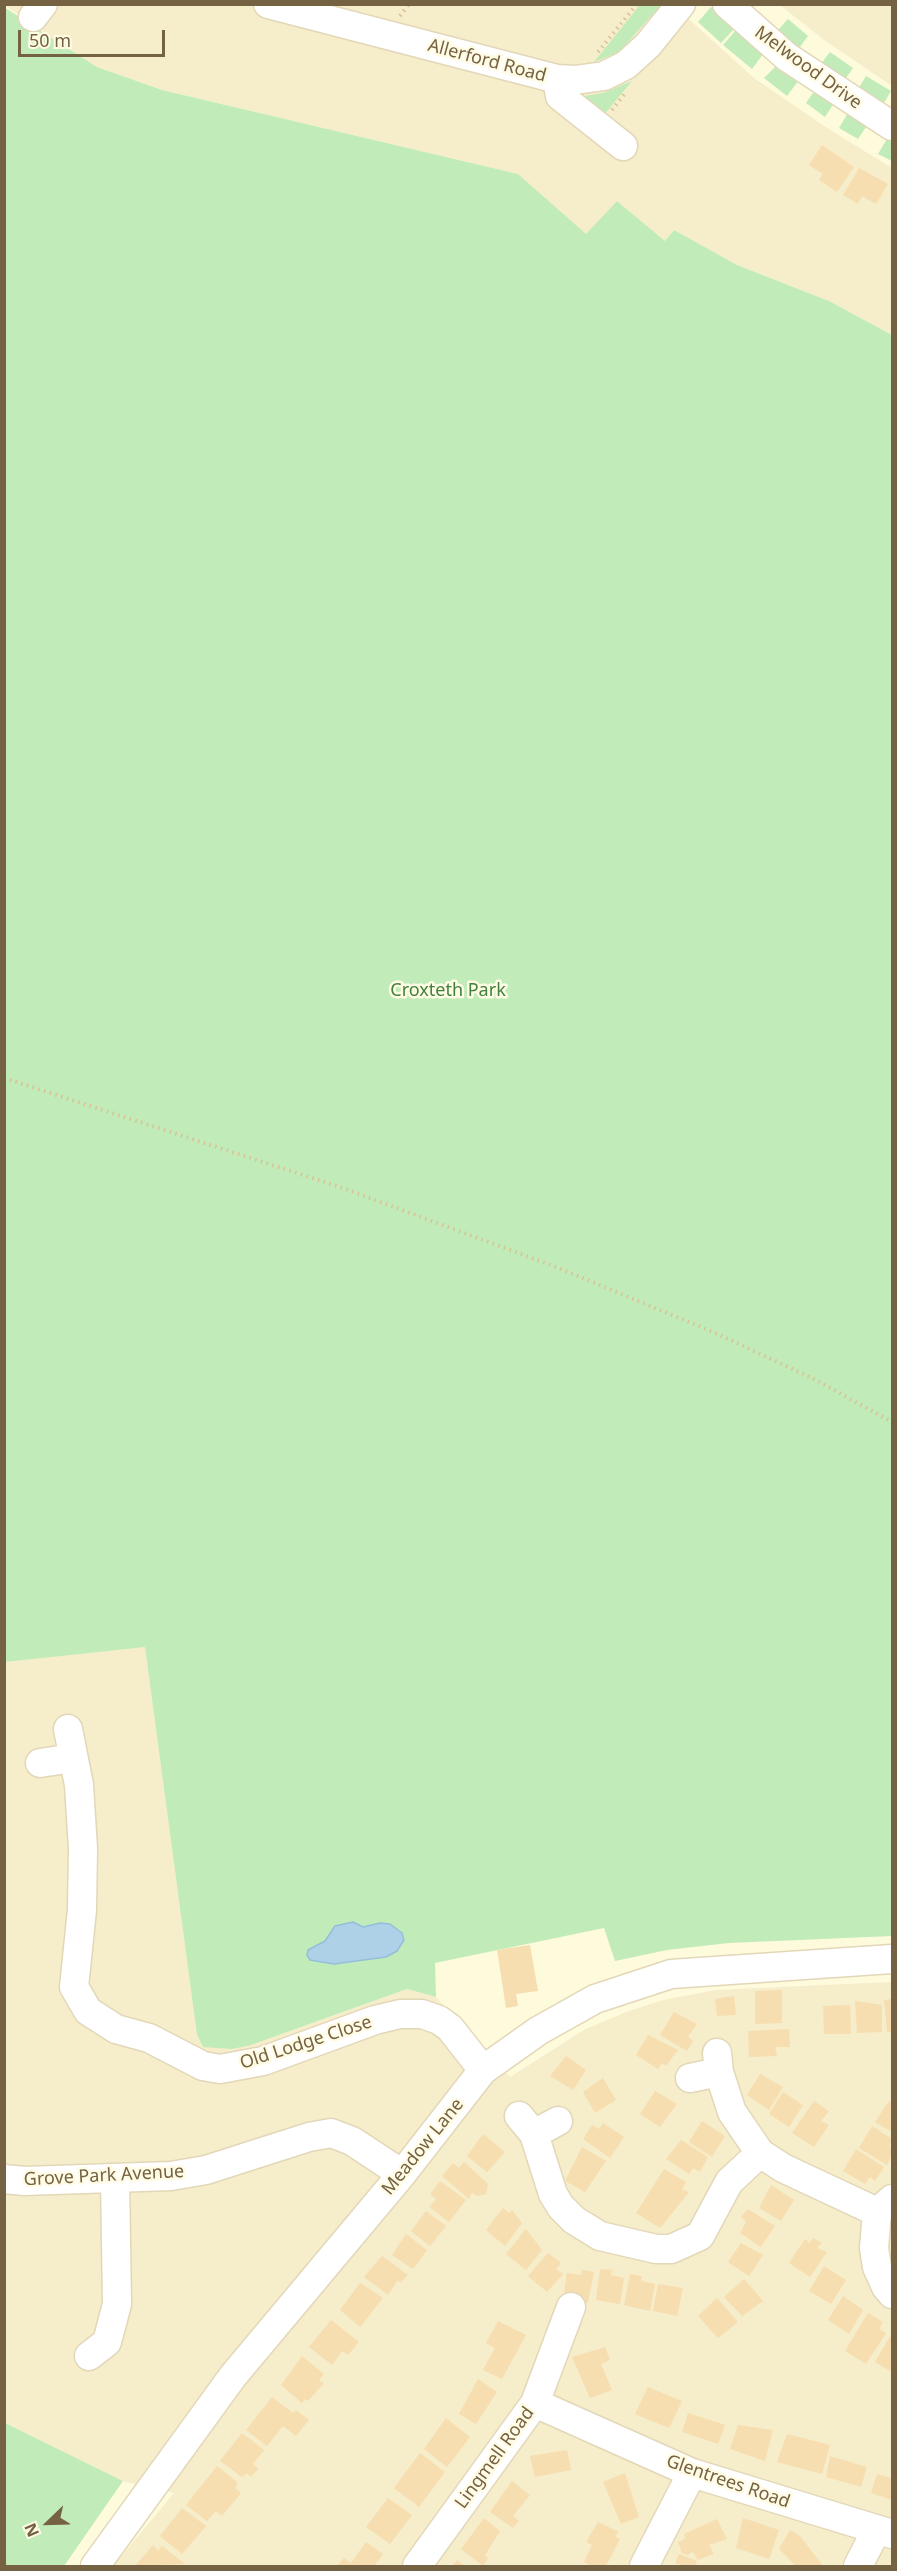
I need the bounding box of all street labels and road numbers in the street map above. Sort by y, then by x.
street label: Melwood Drive [750,22,866,114]
street label: Allerford Road [426,35,548,87]
street label: Old Lodge Close [237,2011,375,2075]
street label: Meadow Lane [378,2094,468,2200]
street label: Grove Park Avenue [23,2161,185,2191]
street label: Lingmell Road [451,2403,539,2513]
street label: Glentrees Road [663,2451,793,2513]

